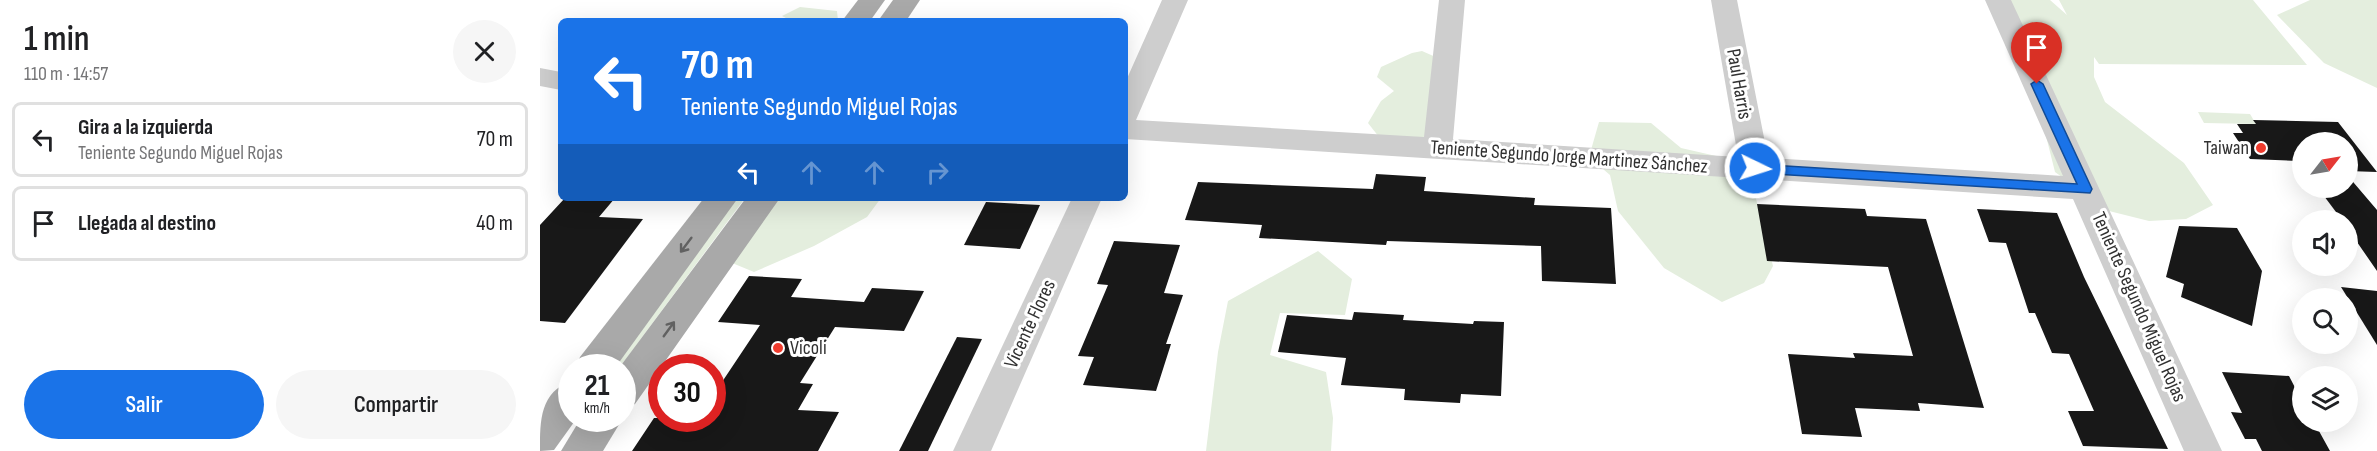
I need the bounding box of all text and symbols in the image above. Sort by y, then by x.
text: 1 min [24,18,89,61]
button: close [453,20,516,83]
pin [2011,22,2062,84]
icon: arrive [2020,31,2053,64]
text: 70 m [681,40,754,91]
icon: left [582,42,660,120]
street label: Paul Harris [1721,47,1757,121]
text: 110 m · 14:57 [24,62,108,86]
text: Teniente Segundo Miguel Rojas [681,91,958,123]
text: Gira a la izquierda [78,114,213,141]
icon: left [27,123,60,156]
text: 70 m [477,126,513,153]
north arrow [2292,132,2358,198]
map controls [2292,132,2358,432]
street label: Teniente Segundo Jorge Martinez Sánchez [1430,135,1708,179]
position arrow [1723,136,1787,200]
place label: Taiwan [2204,136,2249,160]
text: Teniente Segundo Miguel Rojas [78,141,283,165]
marker: Taiwan [2254,141,2268,155]
icon: left [732,156,765,189]
icon: ahead [795,156,828,189]
icon: ahead [858,156,891,189]
icon: right [921,156,954,189]
icon: arrive [27,207,60,240]
street label: Teniente Segundo Miguel Rojas [2086,208,2192,406]
text: Llegada al destino [78,210,216,237]
text: 40 m [476,210,513,237]
button: sound [2292,210,2358,276]
one-way arrow [680,236,693,252]
street label: Vicente Flores [999,276,1061,372]
button: search [2292,288,2358,354]
one-way arrow [663,321,675,337]
place label: Vicoli [790,336,827,360]
marker: Vicoli [771,341,785,355]
speed limit sign: 30 [648,354,726,432]
button: layers [2292,366,2358,432]
text: 21 [585,368,609,404]
button: Salir [24,370,264,439]
button: Compartir [276,370,516,439]
text: km/h [584,399,610,418]

